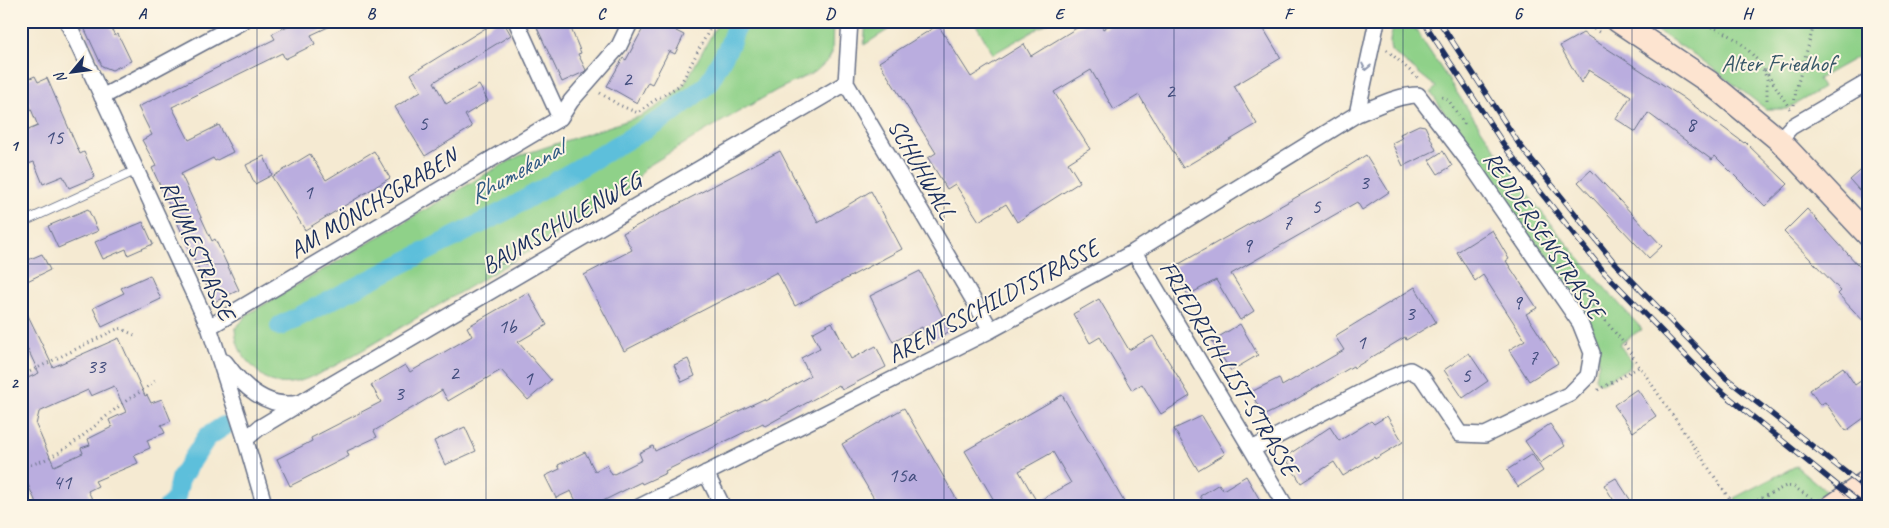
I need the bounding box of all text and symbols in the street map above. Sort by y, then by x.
text: A [138,4,148,24]
text: B [367,4,377,24]
text: C [597,4,607,24]
text: D [825,4,836,24]
text: E [1055,4,1066,24]
text: F [1284,4,1295,24]
text: G [1514,4,1524,24]
text: H [1742,4,1754,24]
north arrow [48,48,98,98]
park label: Alter Friedhof [1721,48,1840,78]
one-way arrow [1361,63,1372,72]
house number: 2 [622,66,633,92]
text: N [50,68,71,86]
house number: 2 [1165,78,1176,104]
house number: 5 [418,110,429,136]
house number: 8 [1686,111,1698,137]
street label: SCHUHWALL [881,114,963,225]
house number: 15 [45,124,65,150]
water label: Rhumekanal [463,129,576,211]
text: 1 [10,136,19,156]
street label: AM MÖNCHSGRABEN [284,139,465,265]
street label: REDDERSENSTRASSE [1477,145,1613,327]
street label: BAUMSCHULENWEG [476,164,649,281]
house number: 3 [1359,169,1370,195]
street label: RHUMESTRASSE [154,176,243,327]
house number: 1 [303,179,314,205]
house number: 5 [1311,193,1322,219]
house number: 7 [1282,209,1293,235]
street label: ARENTSSCHILDTSTRASSE [882,231,1106,369]
house number: 9 [1242,232,1253,258]
street label: FRIEDRICH-LIST-STRASSE [1153,255,1307,483]
house number: 9 [1512,289,1523,315]
house number: 3 [1405,300,1416,326]
house number: 1b [498,313,518,339]
house number: 1 [1356,329,1367,355]
house number: 7 [1528,344,1539,370]
house number: 33 [87,353,107,379]
house number: 2 [449,360,460,386]
house number: 5 [1461,362,1472,388]
house number: 1 [523,365,534,391]
text: 2 [10,373,19,393]
house number: 3 [394,380,405,406]
house number: 15a [888,462,918,488]
house number: 41 [53,469,73,495]

